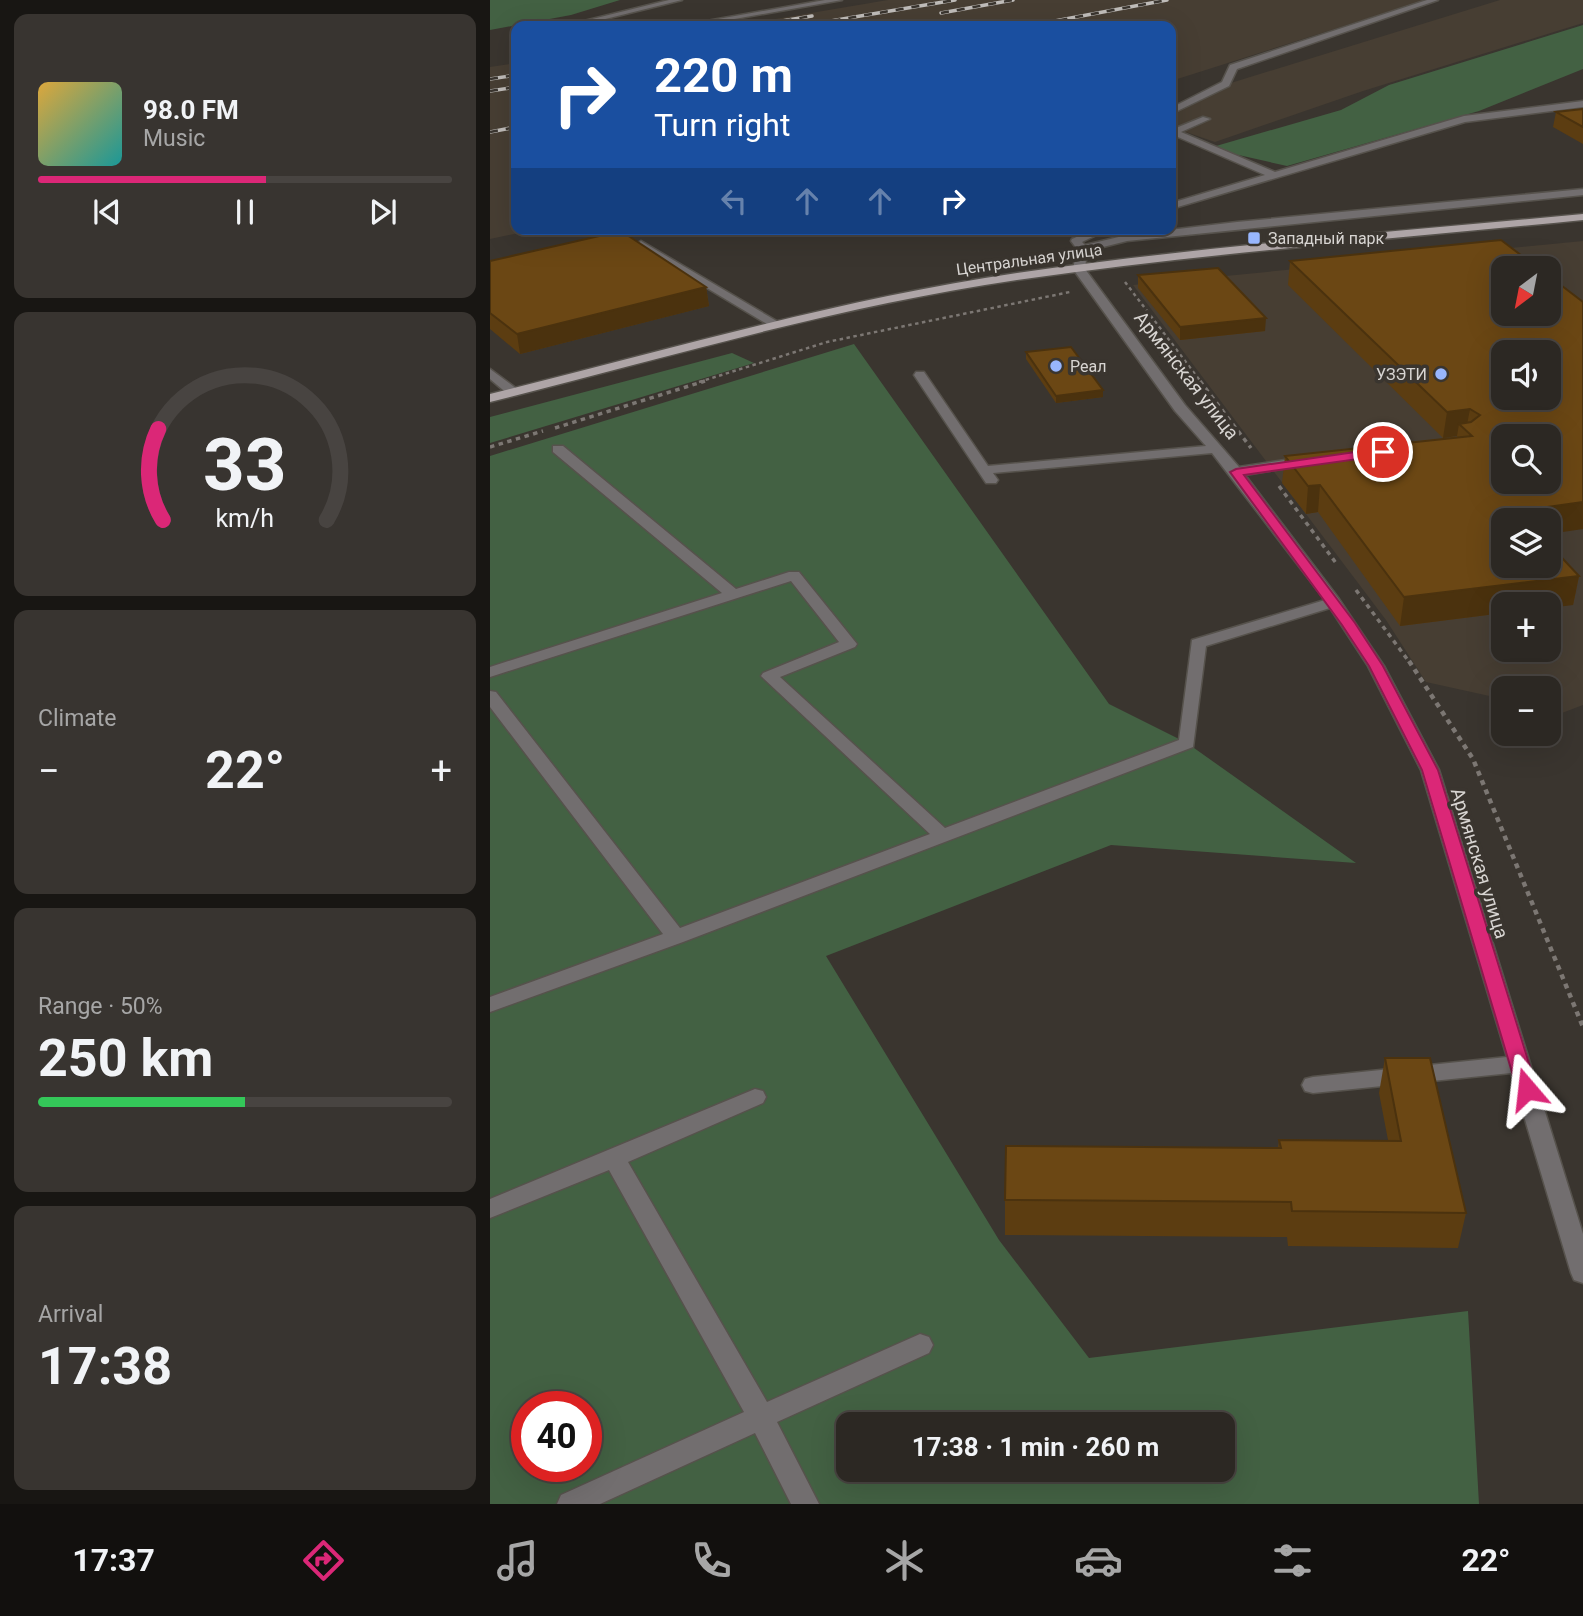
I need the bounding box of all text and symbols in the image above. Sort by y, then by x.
text: 220 m [654,47,793,104]
icon: right [539,49,630,140]
text: 98.0 FM [143,95,239,125]
text: Turn right [654,106,790,144]
text: Music [143,125,205,152]
icon: left [715,182,753,220]
icon: ahead [788,182,826,220]
icon: ahead [861,182,899,220]
icon: right [934,182,972,220]
icon: previous [88,193,126,231]
icon: pause [226,193,264,231]
icon: next [364,193,402,231]
place label: Западный парк [1268,229,1385,248]
marker: Западный парк [1246,230,1262,246]
street label: Центральная улица [955,240,1103,279]
north arrow [1491,256,1561,326]
map controls [1491,256,1561,746]
street label: Армянская улица [1129,307,1244,444]
button: sound [1491,340,1561,410]
place label: Реал [1070,357,1106,376]
marker: Реал [1048,358,1064,374]
place label: УЗЭТИ [1376,365,1427,384]
marker: УЗЭТИ [1433,366,1449,382]
text: 33 [203,422,287,508]
pin [1353,422,1413,482]
button: search [1491,424,1561,494]
icon: arrive [1364,433,1402,471]
text: km/h [216,504,274,533]
button: layers [1491,508,1561,578]
button: + [1491,592,1561,662]
button: − [1491,676,1561,746]
text: Climate [38,705,117,732]
text: 22° [205,740,285,801]
text: − [38,749,60,793]
text: + [430,749,452,793]
street label: Армянская улица [1446,785,1513,941]
text: Range · 50% [38,993,163,1020]
text: 250 km [38,1028,213,1089]
position arrow [1490,1052,1564,1126]
text: Arrival [38,1301,103,1328]
text: 17:38 [38,1336,172,1397]
speed limit sign: 40 [511,1391,602,1482]
text: 17:38 · 1 min · 260 m [912,1432,1159,1462]
icon: directions [299,1536,348,1585]
icon: music [493,1536,542,1585]
icon: phone [687,1536,736,1585]
icon: climate [880,1536,929,1585]
icon: car [1074,1536,1123,1585]
icon: filters [1268,1536,1317,1585]
text: 17:37 [72,1541,155,1579]
text: 22° [1461,1541,1511,1579]

